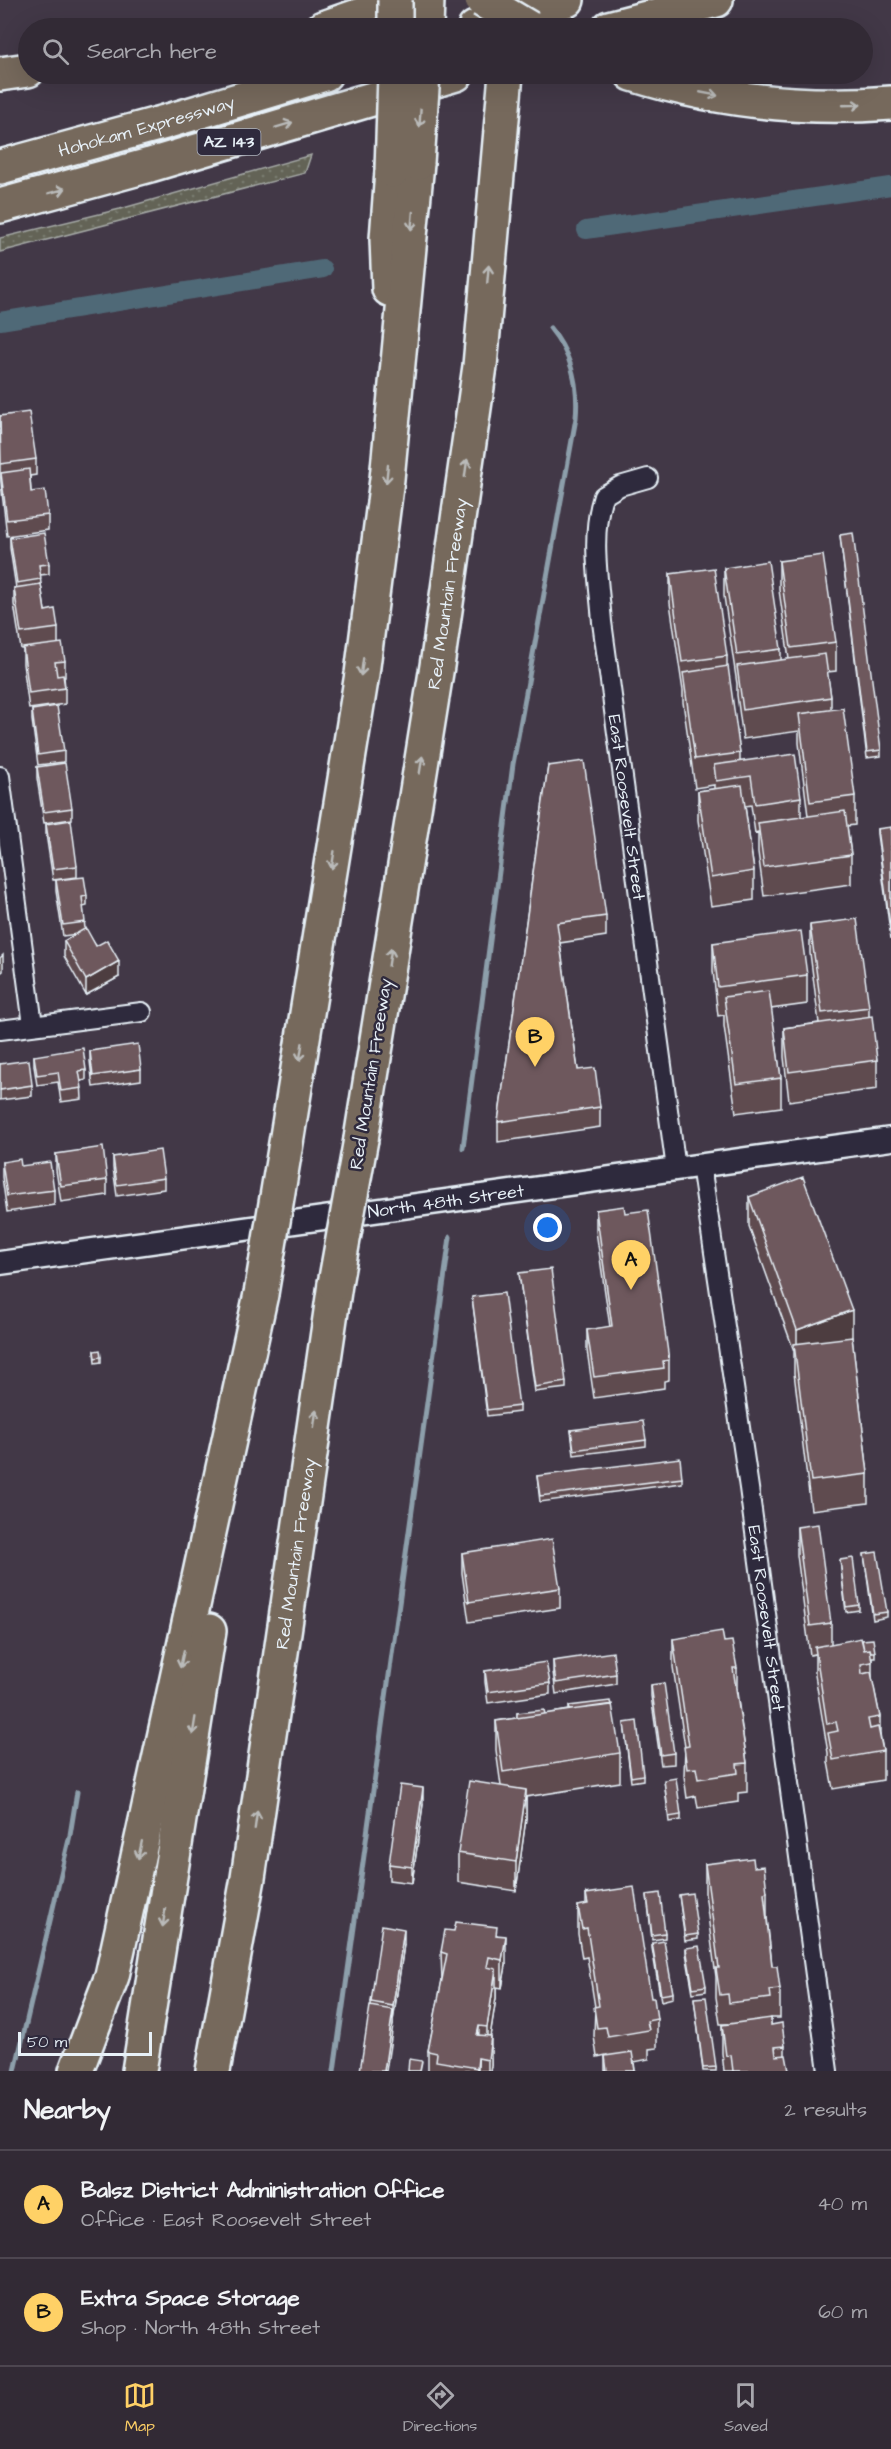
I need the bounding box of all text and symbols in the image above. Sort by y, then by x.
search box [18,18,873,84]
icon: search [39,35,72,68]
text: Search here [87,36,217,67]
street label: Hohokam Expressway [56,89,238,163]
one-way arrow [699,89,718,100]
one-way arrow [841,100,861,111]
one-way arrow [414,108,425,128]
one-way arrow [274,119,293,130]
road number: AZ 143 [198,129,260,155]
one-way arrow [47,185,66,196]
one-way arrow [406,211,417,231]
one-way arrow [483,265,494,285]
one-way arrow [460,459,471,478]
one-way arrow [382,463,393,483]
street label: Red Mountain Freeway [421,496,474,691]
one-way arrow [357,657,368,677]
street label: East Roosevelt Street [602,713,652,903]
one-way arrow [416,755,427,775]
one-way arrow [327,850,338,869]
one-way arrow [385,948,396,968]
street label: Red Mountain Freeway [344,977,399,1171]
pin: B [516,1018,554,1067]
one-way arrow [295,1042,306,1062]
street label: North 48th Street [366,1178,526,1224]
your location [533,1213,562,1242]
pin: A [612,1240,650,1290]
one-way arrow [309,1410,320,1430]
street label: Red Mountain Freeway [269,1456,323,1651]
street label: East Roosevelt Street [742,1524,792,1713]
one-way arrow [175,1649,187,1668]
one-way arrow [188,1715,199,1735]
one-way arrow [251,1811,262,1830]
one-way arrow [134,1839,145,1859]
one-way arrow [158,1908,169,1928]
scale bar [18,2029,152,2056]
text: 50 m [27,2031,67,2053]
text: Nearby [24,2092,111,2128]
text: 2 results [784,2096,867,2124]
text: Balsz District Administration Office [81,2175,445,2206]
text: A [37,2190,50,2218]
text: 40 m [817,2190,867,2218]
text: Office · East Roosevelt Street [81,2206,371,2234]
text: Extra Space Storage [81,2283,300,2314]
text: B [36,2298,51,2326]
text: 60 m [818,2298,867,2326]
text: Shop · North 48th Street [81,2314,320,2342]
tab: Map [123,2379,156,2437]
tab: Directions [403,2379,477,2437]
tab: Saved [724,2379,768,2437]

